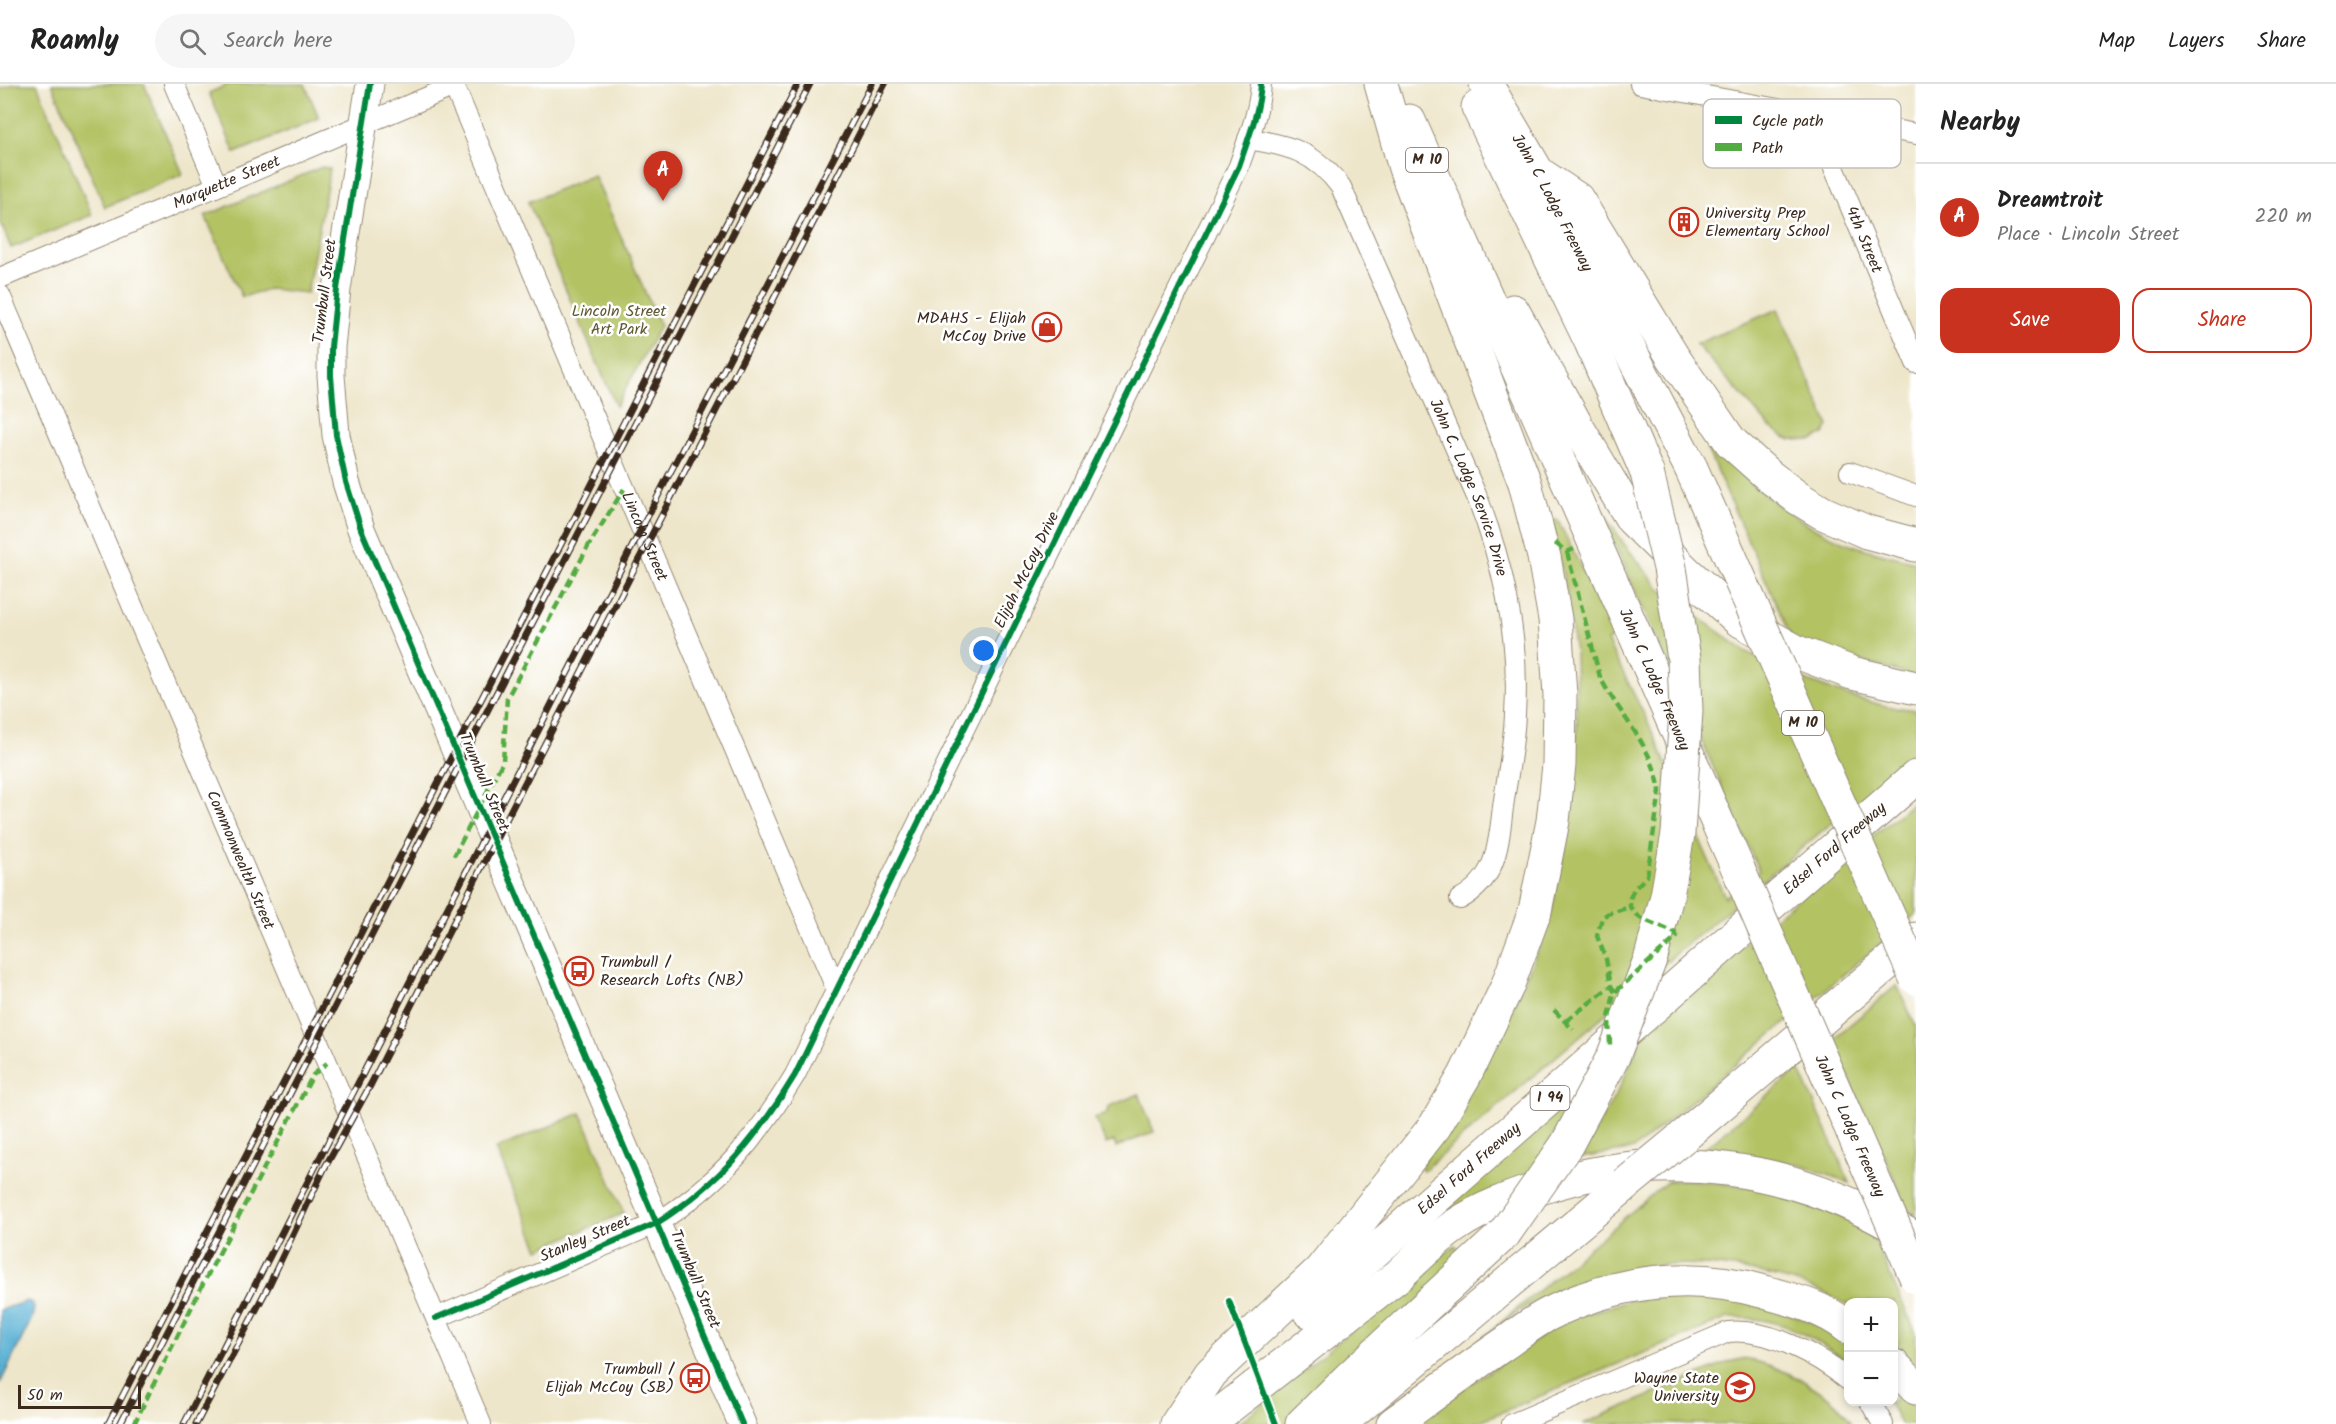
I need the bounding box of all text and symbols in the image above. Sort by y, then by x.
search box [155,14,575,68]
text: Roamly [30,19,119,64]
text: Search here [224,24,332,59]
icon: search [176,25,209,58]
text: Map [2098,25,2135,58]
text: Layers [2168,25,2224,58]
text: Share [2257,25,2306,58]
legend [1703,99,1901,168]
text: Nearby [1940,102,2020,144]
text: Cycle path [1752,109,1824,134]
street label: John C Lodge Freeway [1505,129,1600,277]
text: Path [1752,136,1783,161]
street label: Marquette Street [169,148,285,216]
road number: M 10 [1406,148,1448,172]
pin: A [644,152,682,201]
text: Dreamtroit [1997,184,2103,219]
place label: University Prep Elementary School [1705,201,1830,244]
text: A [1953,201,1966,233]
text: 220 m [2255,201,2312,233]
street label: 4th Street [1839,202,1890,278]
building icon: University Prep Elementary School [1668,206,1700,238]
text: Place · Lincoln Street [1997,219,2179,251]
street label: Trumbull Street [306,236,344,345]
button: Save [1940,288,2120,353]
button: Share [2132,288,2312,353]
park label: Lincoln Street Art Park [572,299,667,342]
place label: MDAHS - Elijah McCoy Drive [917,306,1026,349]
shop icon: MDAHS - Elijah McCoy Drive [1031,311,1063,343]
street label: John C. Lodge Service Drive [1423,395,1514,579]
street label: Lincoln Street [615,488,675,586]
street label: Elijah McCoy Drive [988,507,1066,633]
street label: John C Lodge Freeway [1612,604,1697,755]
your location [969,636,998,665]
road number: M 10 [1782,711,1824,735]
street label: Trumbull Street [452,729,516,836]
street label: Commonwealth Street [200,786,282,934]
street label: Edsel Ford Freeway [1777,796,1892,901]
place label: Trumbull / Research Lofts (NB) [600,950,744,993]
bus stop icon: Trumbull / Research Lofts (NB) [563,955,595,987]
street label: John C Lodge Freeway [1808,1051,1892,1202]
road number: I 94 [1530,1086,1570,1110]
street label: Edsel Ford Freeway [1411,1116,1527,1221]
street label: Stanley Street [536,1208,635,1269]
street label: Trumbull Street [663,1226,727,1333]
map controls [1844,1298,1898,1406]
button: + [1844,1298,1898,1352]
button: − [1844,1352,1898,1406]
place label: Trumbull / Elijah McCoy (SB) [545,1357,675,1400]
bus stop icon: Trumbull / Elijah McCoy (SB) [679,1362,711,1394]
place label: Wayne State University [1634,1366,1719,1409]
school or university icon: Wayne State University [1724,1371,1756,1403]
scale bar [18,1382,141,1410]
text: 50 m [27,1383,63,1408]

